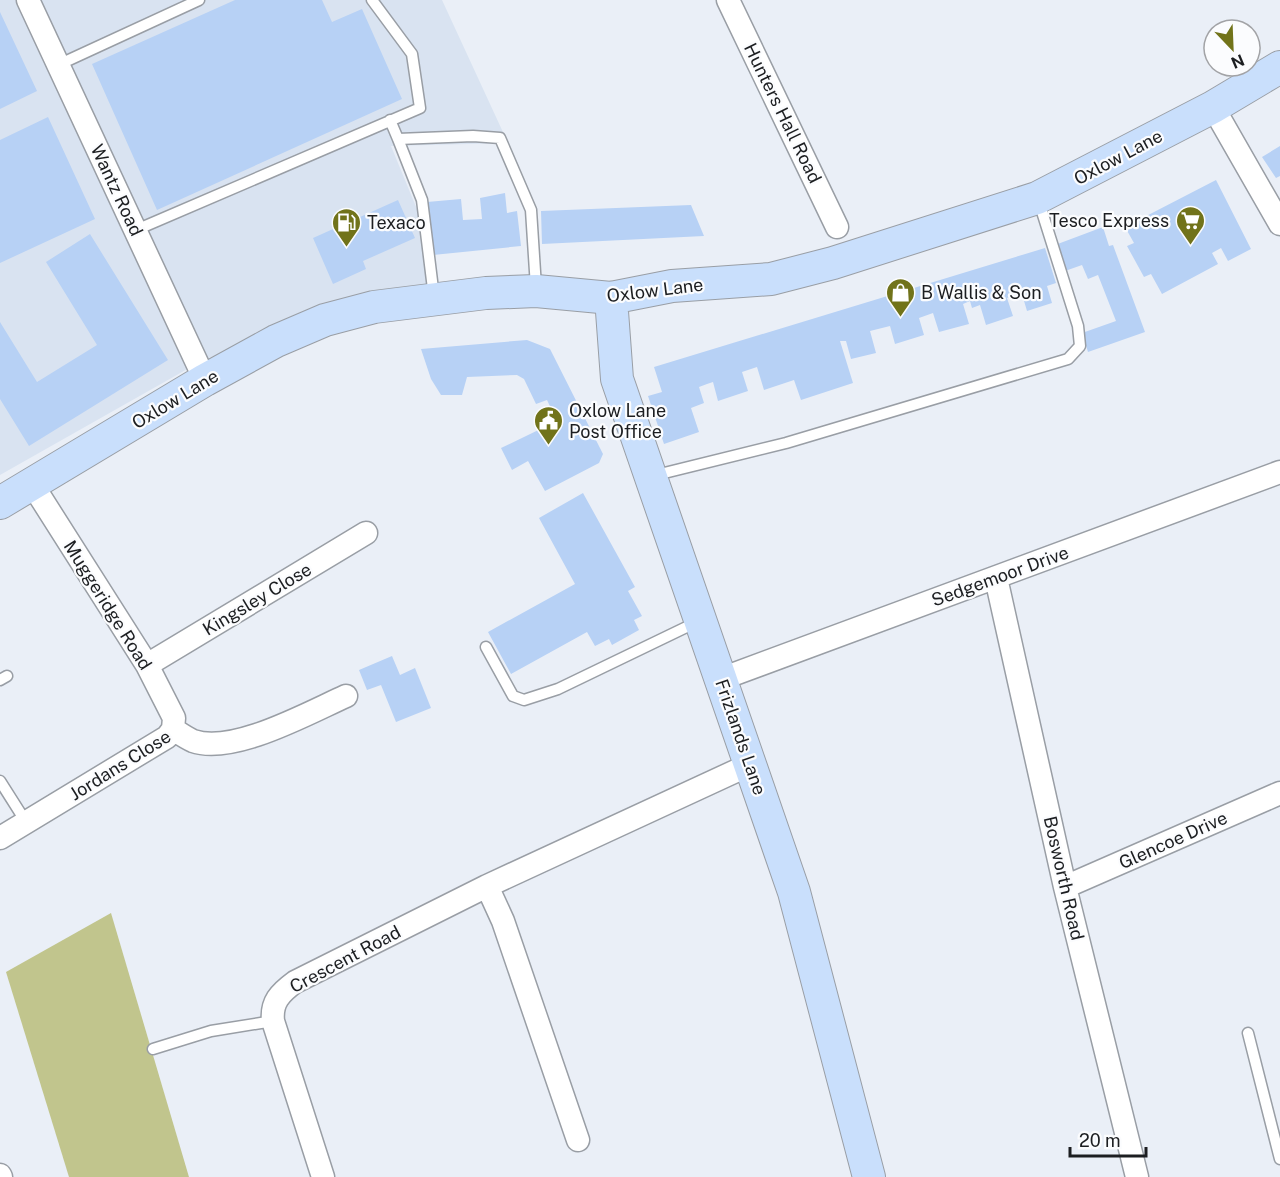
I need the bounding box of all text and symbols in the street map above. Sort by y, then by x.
north arrow [1202,18,1262,78]
street label: Hunters Hall Road [740,40,826,186]
text: N [1228,50,1247,73]
street label: Oxlow Lane [1070,125,1166,189]
street label: Wantz Road [87,141,147,239]
supermarket icon: Tesco Express [1174,204,1206,246]
fuel station icon: Texaco [330,206,362,248]
place label: Tesco Express [1049,210,1169,231]
place label: Texaco [367,212,426,233]
street label: Oxlow Lane [606,274,704,306]
shop icon: B Wallis & Son [884,276,916,318]
place label: B Wallis & Son [921,282,1042,303]
street label: Oxlow Lane [128,365,222,433]
place label: Oxlow Lane Post Office [569,400,666,442]
public building icon: Oxlow Lane Post Office [532,404,564,446]
street label: Muggeridge Road [60,536,156,674]
street label: Sedgemoor Drive [929,541,1071,611]
street label: Kingsley Close [199,558,315,640]
street label: Frizlands Lane [711,676,771,798]
street label: Jordans Close [66,726,174,804]
street label: Glencoe Drive [1116,807,1230,873]
street label: Bosworth Road [1040,814,1088,942]
street label: Crescent Road [286,921,404,997]
scale bar [1070,1120,1146,1158]
text: 20 m [1079,1130,1121,1151]

